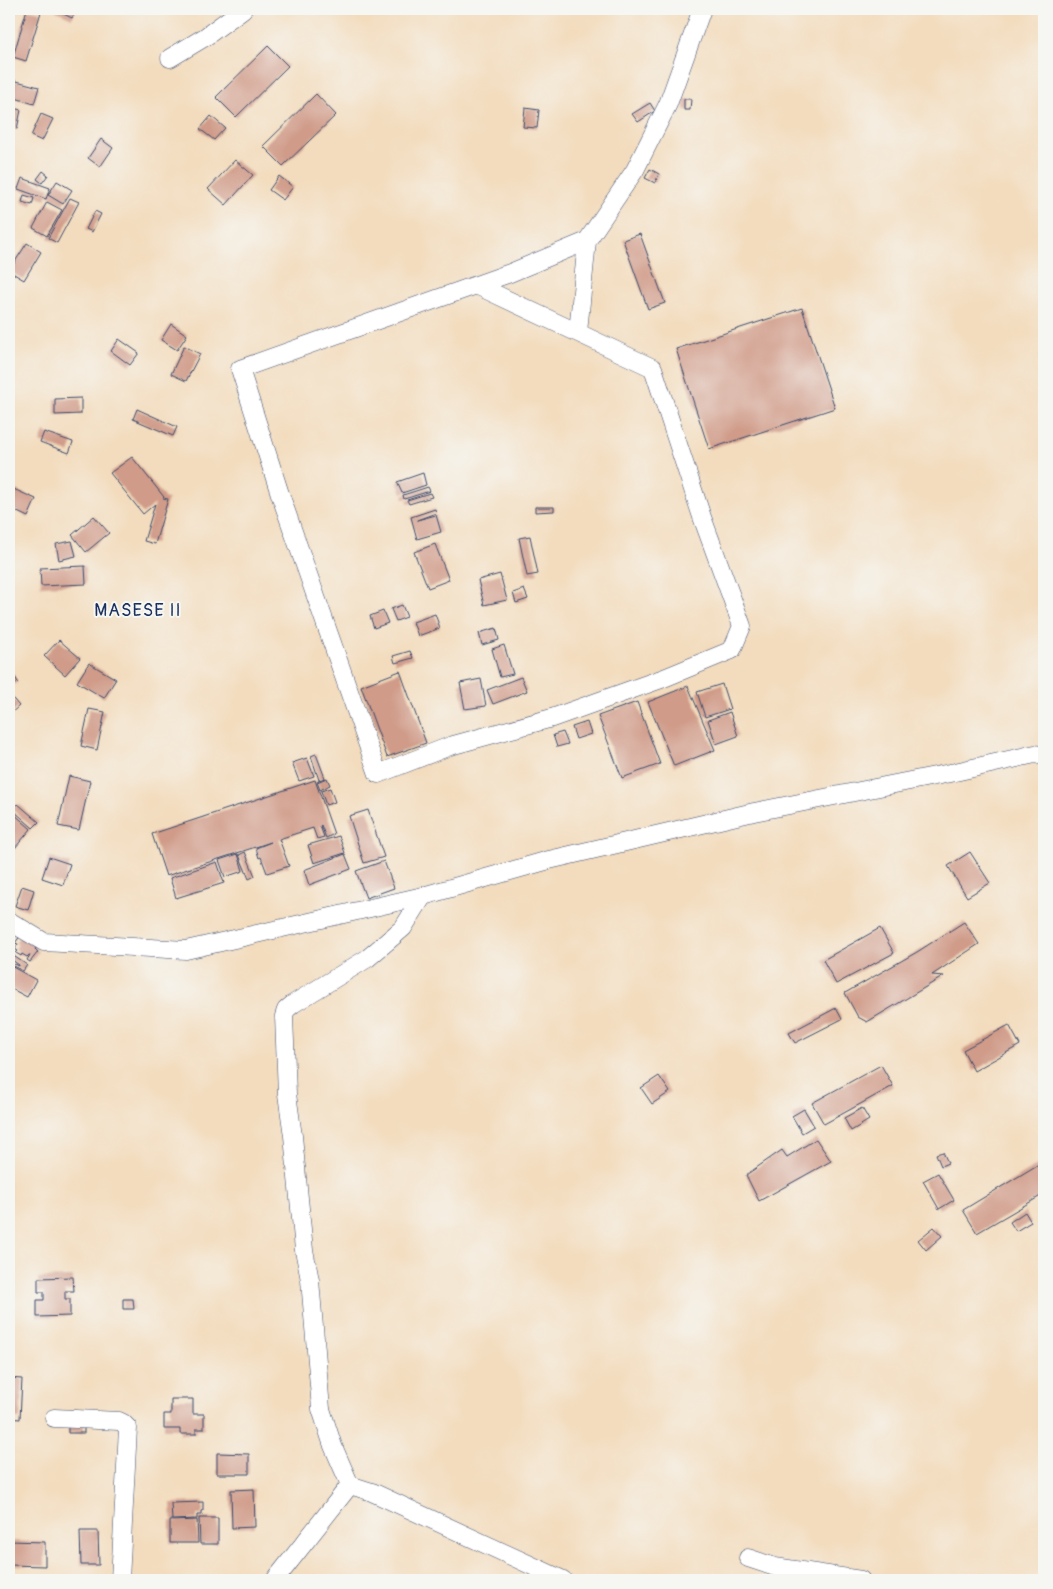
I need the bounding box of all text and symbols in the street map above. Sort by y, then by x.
district label: MASESE II [94,599,182,622]

